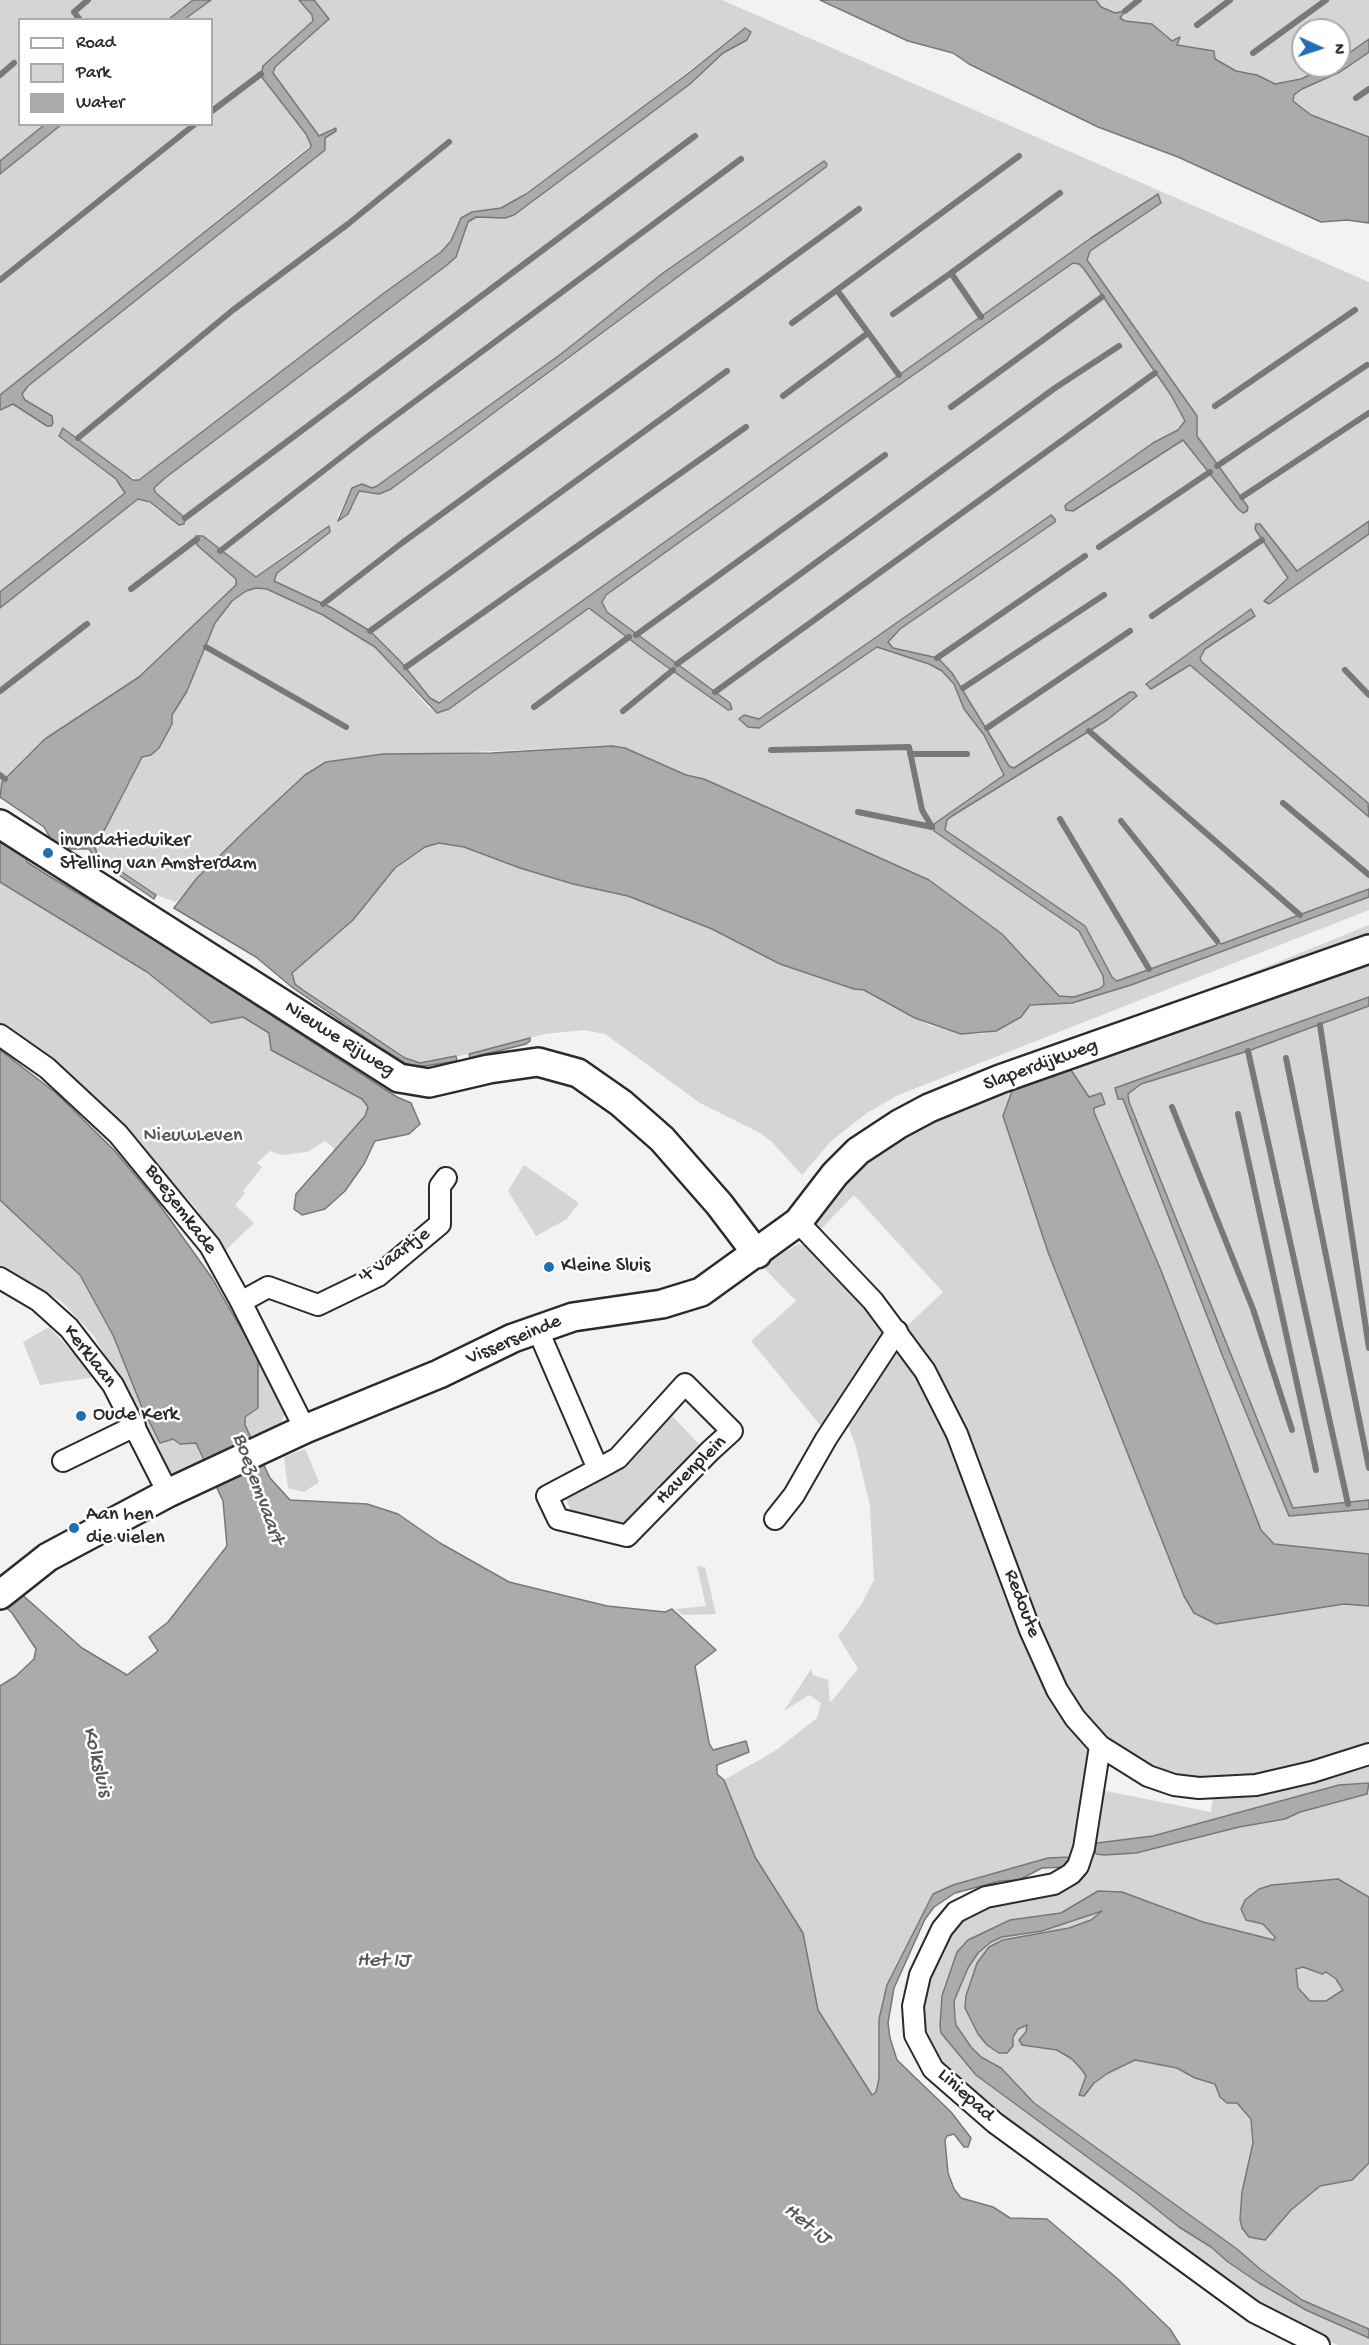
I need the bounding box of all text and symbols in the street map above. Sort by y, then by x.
legend [18,18,213,126]
north arrow [1291,18,1351,78]
text: Road [76,33,115,54]
text: N [1328,43,1347,55]
text: Park [76,63,110,84]
text: Water [76,93,124,114]
place label: inundatieduiker Stelling van Amsterdam [60,830,257,877]
marker: inundatieduiker Stelling van Amsterdam [41,846,55,860]
street label: Nieuwe Rijweg [279,997,399,1083]
street label: Slaperdijkweg [981,1034,1101,1098]
park label: NieuwLeven [144,1125,242,1149]
street label: Boezemkade [138,1160,222,1260]
street label: 't Vaartje [354,1223,436,1291]
place label: Kleine Sluis [561,1255,650,1279]
marker: Kleine Sluis [542,1260,556,1274]
street label: Visserseinde [463,1310,565,1372]
street label: Kerklaan [57,1321,121,1393]
place label: Oude Kerk [93,1404,179,1428]
marker: Oude Kerk [74,1409,88,1423]
water label: Boezemvaart [225,1430,289,1548]
street label: Havenplein [651,1431,733,1511]
place label: Aan hen die vielen [86,1504,165,1551]
marker: Aan hen die vielen [67,1521,81,1535]
street label: Redoute [997,1567,1045,1641]
water label: Kolksluis [75,1725,117,1799]
water label: Het IJ [357,1949,409,1975]
street label: Liniepad [932,2064,998,2128]
water label: Het IJ [778,2199,834,2251]

